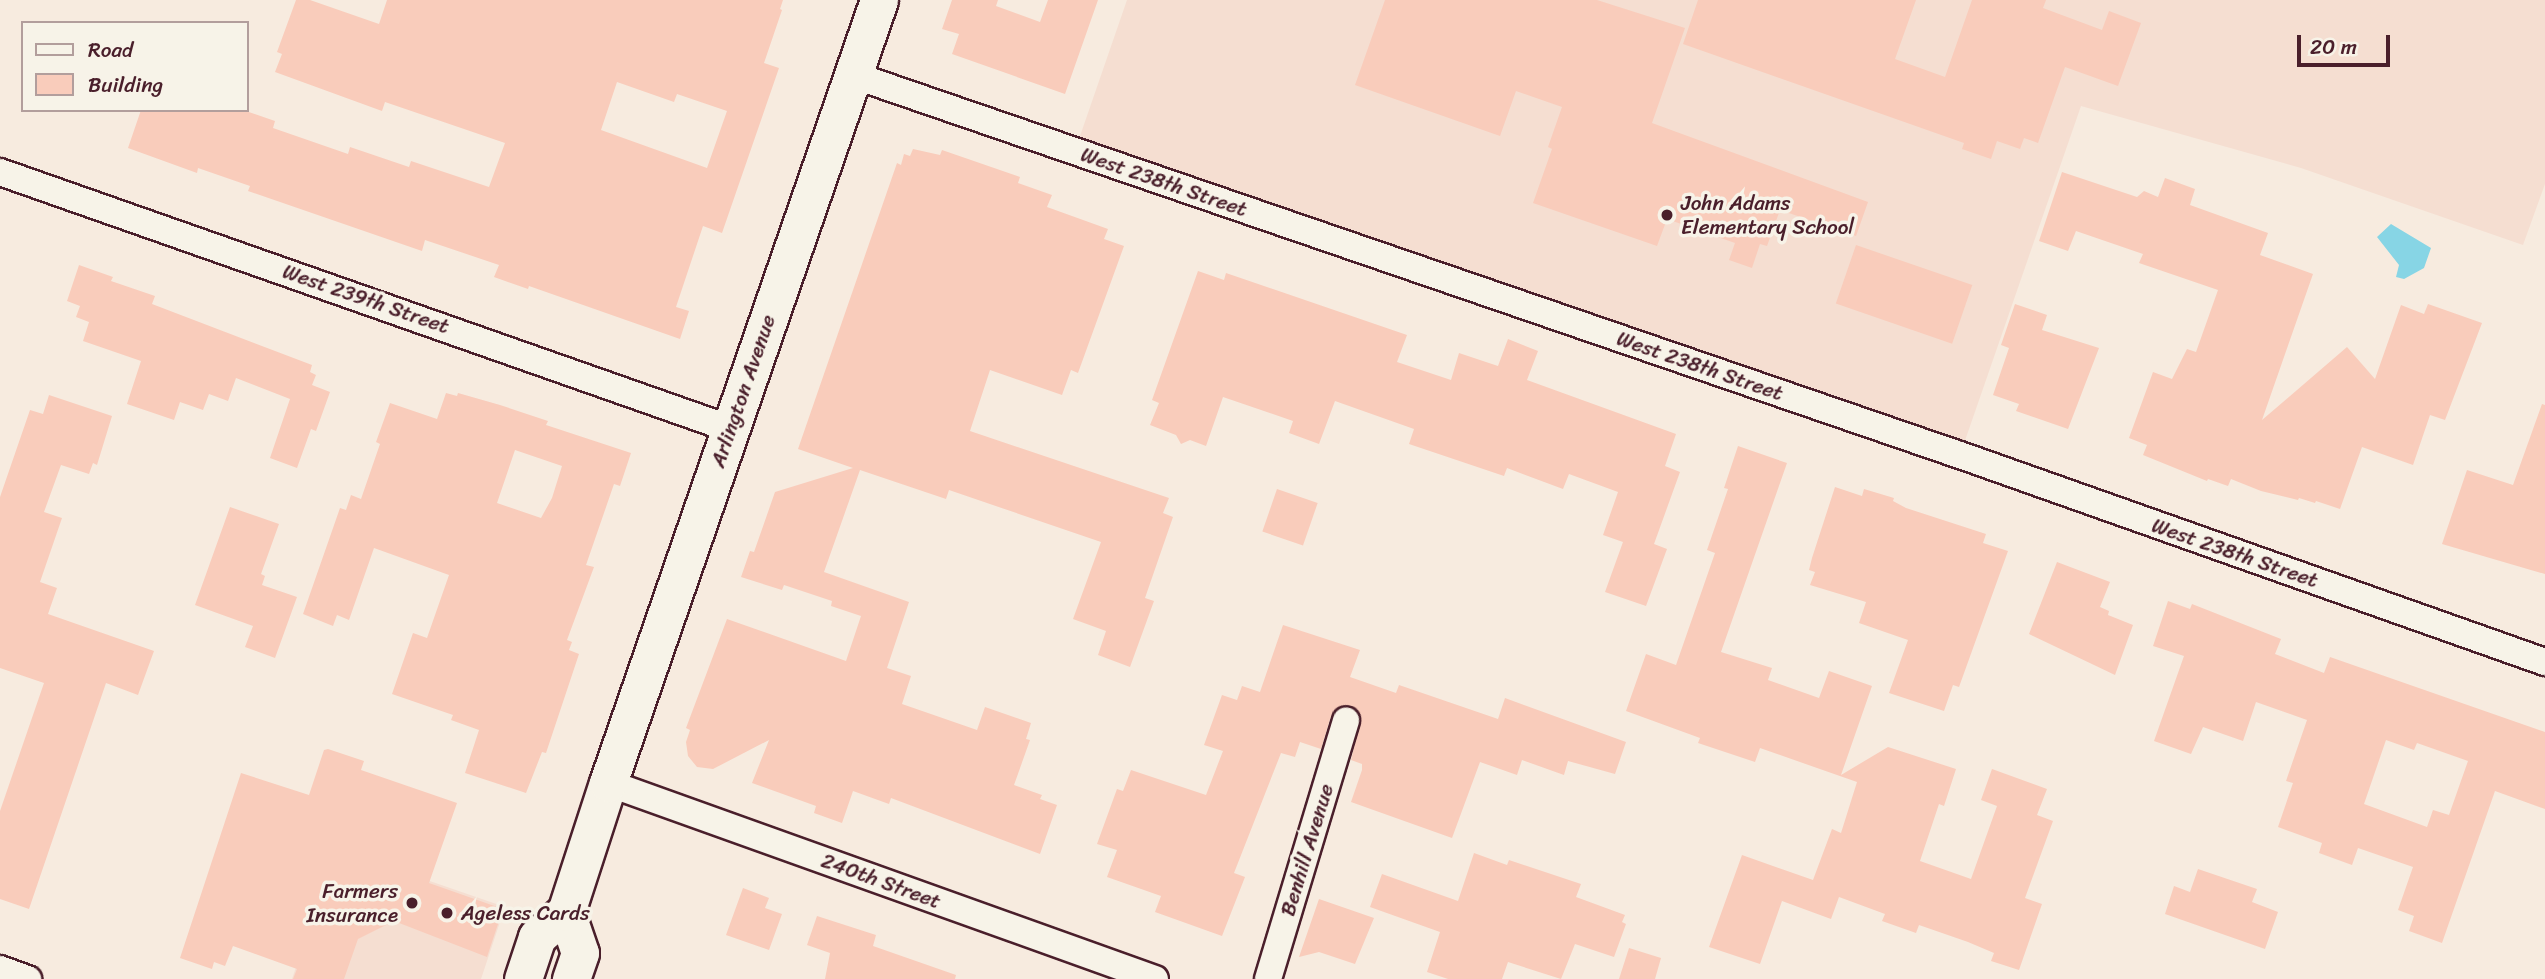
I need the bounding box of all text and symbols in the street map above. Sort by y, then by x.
legend [21,21,248,112]
scale bar [2300,21,2393,65]
text: 20 m [2310,28,2357,66]
text: Road [88,31,133,69]
text: Building [88,66,163,104]
street label: West 238th Street [1078,142,1250,222]
place label: John Adams Elementary School [1681,190,1854,240]
marker: John Adams Elementary School [1659,207,1675,223]
street label: West 239th Street [279,259,453,339]
street label: Arlington Avenue [705,311,781,471]
street label: West 238th Street [1614,326,1786,406]
street label: West 238th Street [2149,513,2321,593]
street label: Benhill Avenue [1275,781,1339,919]
street label: 240th Street [818,848,944,914]
place label: Farmers Insurance [306,878,398,928]
marker: Farmers Insurance [404,895,420,911]
place label: Ageless Cards [461,900,589,926]
marker: Ageless Cards [439,905,455,921]

